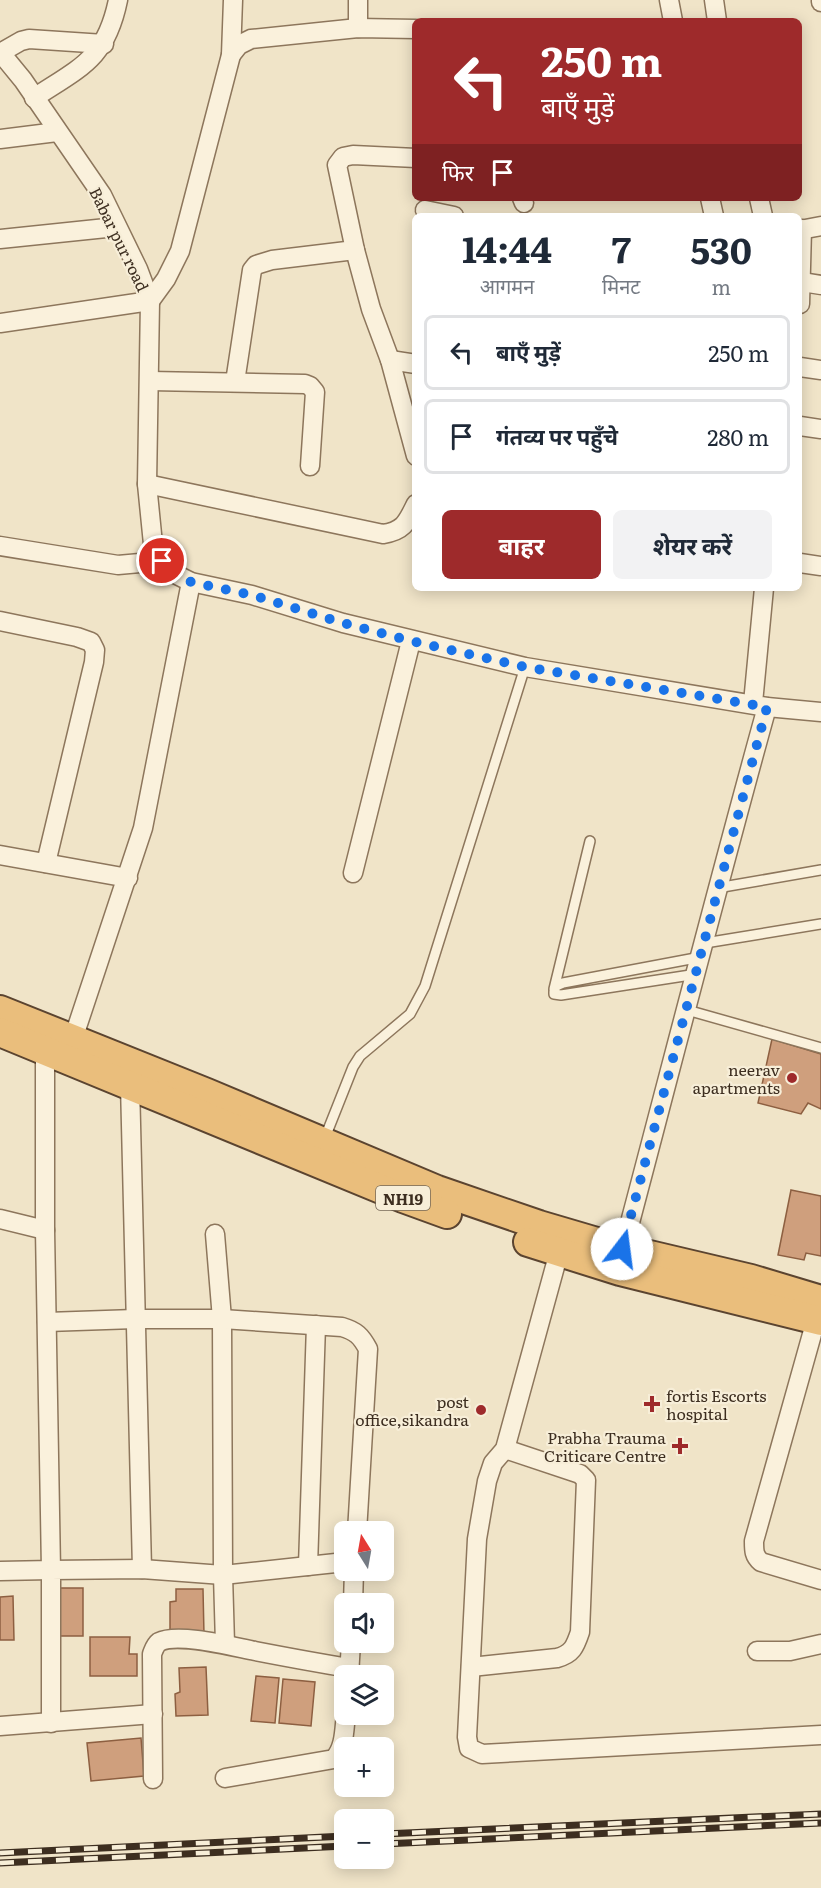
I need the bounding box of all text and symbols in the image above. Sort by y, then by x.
text: 250 m [541,28,662,90]
icon: left [442,42,520,120]
text: बाएँ मुड़ें [541,85,614,125]
text: फिर [442,155,474,188]
icon: arrive [486,156,519,189]
street label: Babar pur road [84,183,156,295]
text: 14:44 [462,221,552,274]
text: 7 [611,221,631,274]
text: 530 [690,222,752,275]
text: आगमन [480,270,534,300]
text: मिनट [602,270,640,300]
text: m [711,271,731,301]
text: बाएँ मुड़ें [496,335,561,368]
icon: left [445,336,478,369]
text: 250 m [708,336,769,369]
text: गंतव्य पर पहुँचे [496,419,618,452]
icon: arrive [445,420,478,453]
text: 280 m [707,420,769,453]
button: बाहर [442,510,601,579]
button: शेयर करें [613,510,772,579]
pin [136,535,187,586]
icon: arrive [145,544,178,577]
place label: neerav apartments [692,1057,781,1099]
marker: neerav apartments [785,1071,799,1085]
road number: NH19 [376,1186,430,1210]
position arrow [590,1217,654,1281]
place label: fortis Escorts hospital [666,1383,767,1425]
place label: post office,sikandra [355,1389,470,1431]
marker: fortis Escorts hospital [643,1395,661,1413]
marker: post office,sikandra [474,1403,488,1417]
place label: Prabha Trauma Criticare Centre [544,1425,666,1467]
marker: Prabha Trauma Criticare Centre [671,1437,689,1455]
north arrow [334,1521,394,1581]
map controls [334,1521,394,1869]
button: sound [334,1593,394,1653]
button: layers [334,1665,394,1725]
button: + [334,1737,394,1797]
button: − [334,1809,394,1869]

